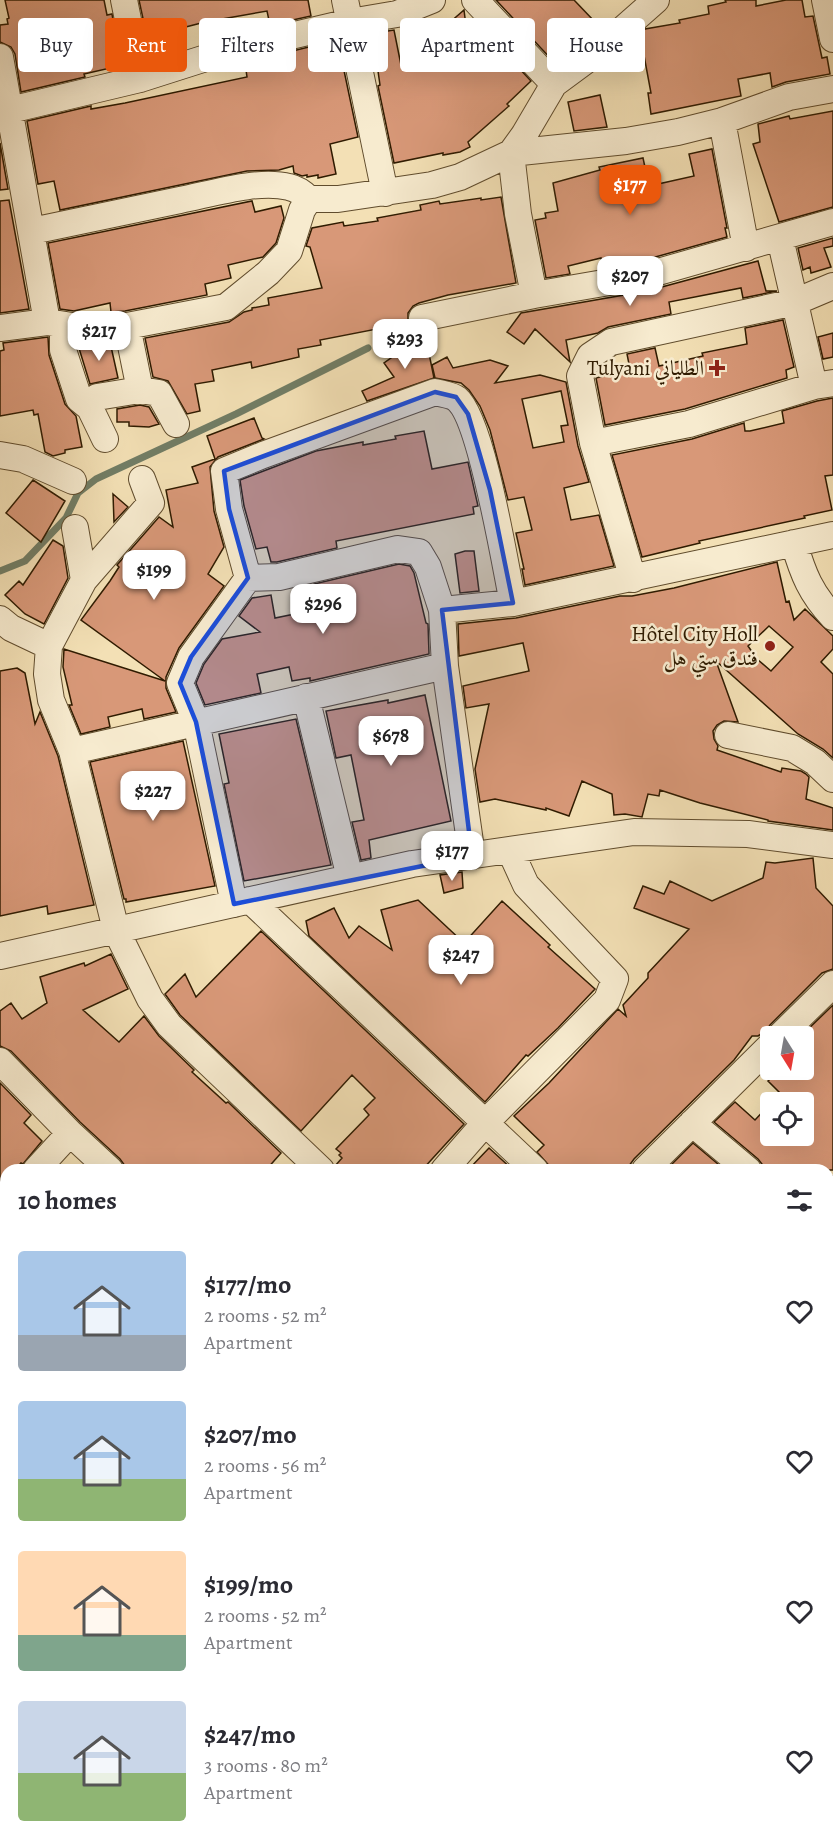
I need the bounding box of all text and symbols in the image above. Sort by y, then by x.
chip: Buy [18,18,93,72]
chip: Rent [105,18,187,72]
chip: Filters [199,18,296,72]
chip: New [308,18,388,72]
chip: Apartment [400,18,535,72]
chip: House [547,18,645,72]
pin: $177 [594,165,666,216]
text: $177 [613,171,647,198]
pin: $207 [594,256,666,307]
text: $207 [611,262,649,289]
pin: $217 [63,311,135,362]
text: $217 [82,317,116,344]
pin: $293 [369,319,441,370]
text: $293 [387,325,423,352]
place label: Tulyani الطلياني [587,354,704,385]
marker: Tulyani الطلياني [708,359,726,377]
pin: $199 [118,550,190,601]
text: $199 [137,556,172,583]
pin: $296 [287,584,359,635]
text: $296 [304,590,342,617]
place label: Hôtel City Holl فندق ستي هل [631,620,758,678]
marker: Hôtel City Holl فندق ستي هل [763,639,777,653]
pin: $678 [355,716,427,767]
text: $678 [373,722,409,749]
pin: $227 [117,771,189,822]
text: $227 [134,777,172,804]
pin: $177 [416,831,488,882]
text: $177 [435,837,469,864]
pin: $247 [425,935,497,986]
text: $247 [443,941,479,968]
north arrow [760,1026,814,1080]
map controls [760,1026,814,1146]
button: locate [760,1092,814,1146]
text: 10 homes [18,1183,117,1218]
icon: filters [783,1184,816,1217]
text: $177/mo [204,1267,291,1302]
icon: home [66,1275,138,1347]
icon: heart [783,1295,816,1328]
text: 2 rooms · 52 m² [204,1302,327,1329]
text: Apartment [204,1329,293,1356]
text: $207/mo [204,1417,297,1452]
icon: home [66,1425,138,1497]
icon: heart [783,1445,816,1478]
text: 2 rooms · 56 m² [204,1452,326,1479]
text: Apartment [204,1479,293,1506]
text: $199/mo [204,1567,293,1602]
icon: home [66,1575,138,1647]
icon: heart [783,1595,816,1628]
text: 2 rooms · 52 m² [204,1602,327,1629]
text: Apartment [204,1629,293,1656]
text: $247/mo [204,1717,296,1752]
icon: home [66,1725,138,1797]
icon: heart [783,1745,816,1778]
text: 3 rooms · 80 m² [204,1752,328,1779]
text: Apartment [204,1779,293,1806]

